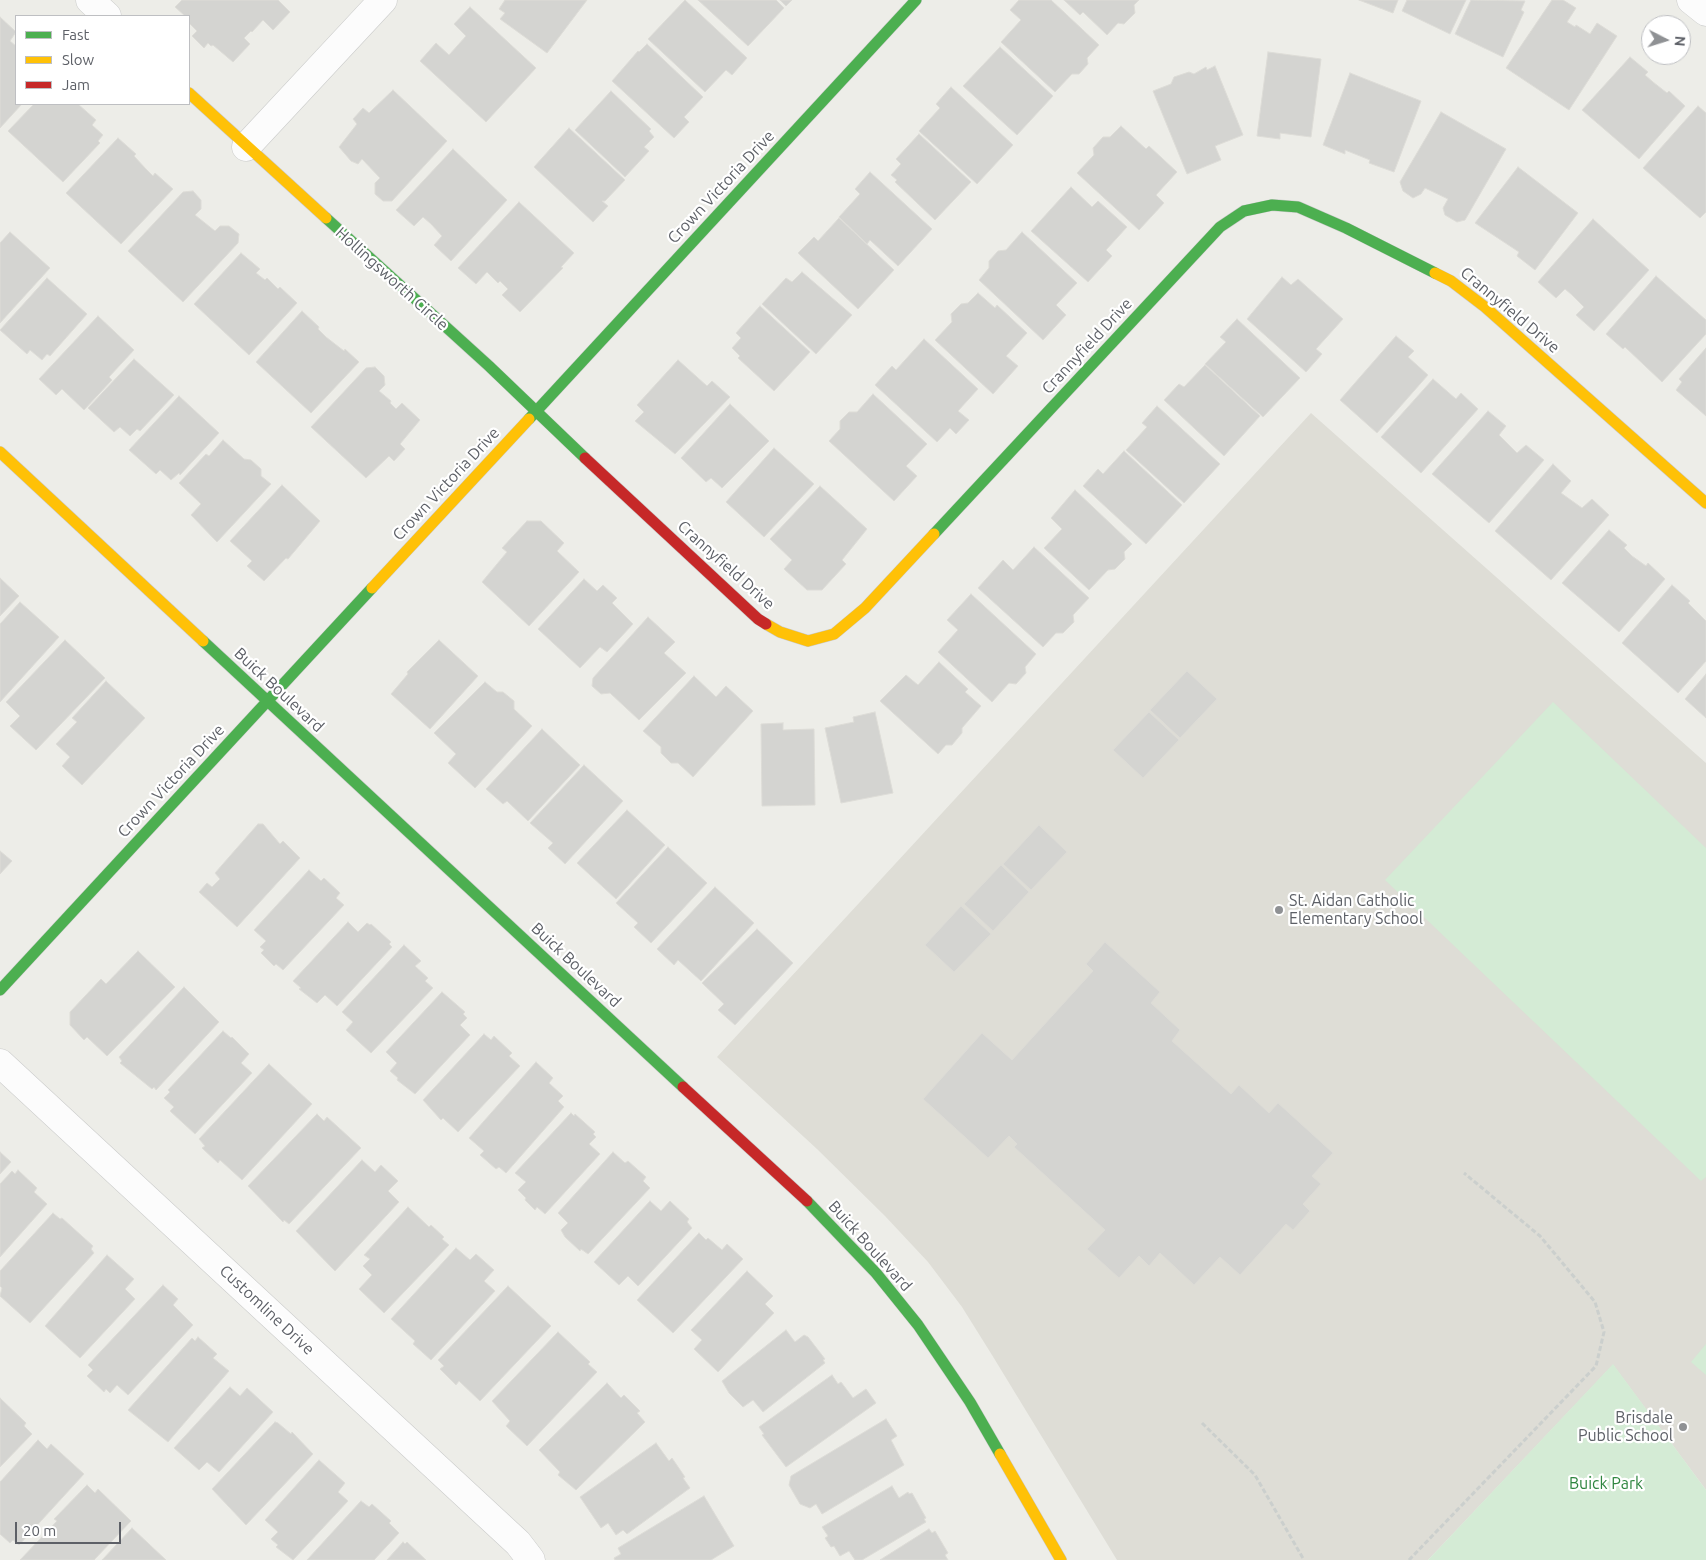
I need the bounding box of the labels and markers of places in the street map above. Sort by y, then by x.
place label: St. Aidan Catholic Elementary School [1289,891,1423,929]
marker: St. Aidan Catholic Elementary School [1273,904,1285,916]
place label: Brisdale Public School [1578,1408,1673,1446]
marker: Brisdale Public School [1677,1421,1689,1433]

